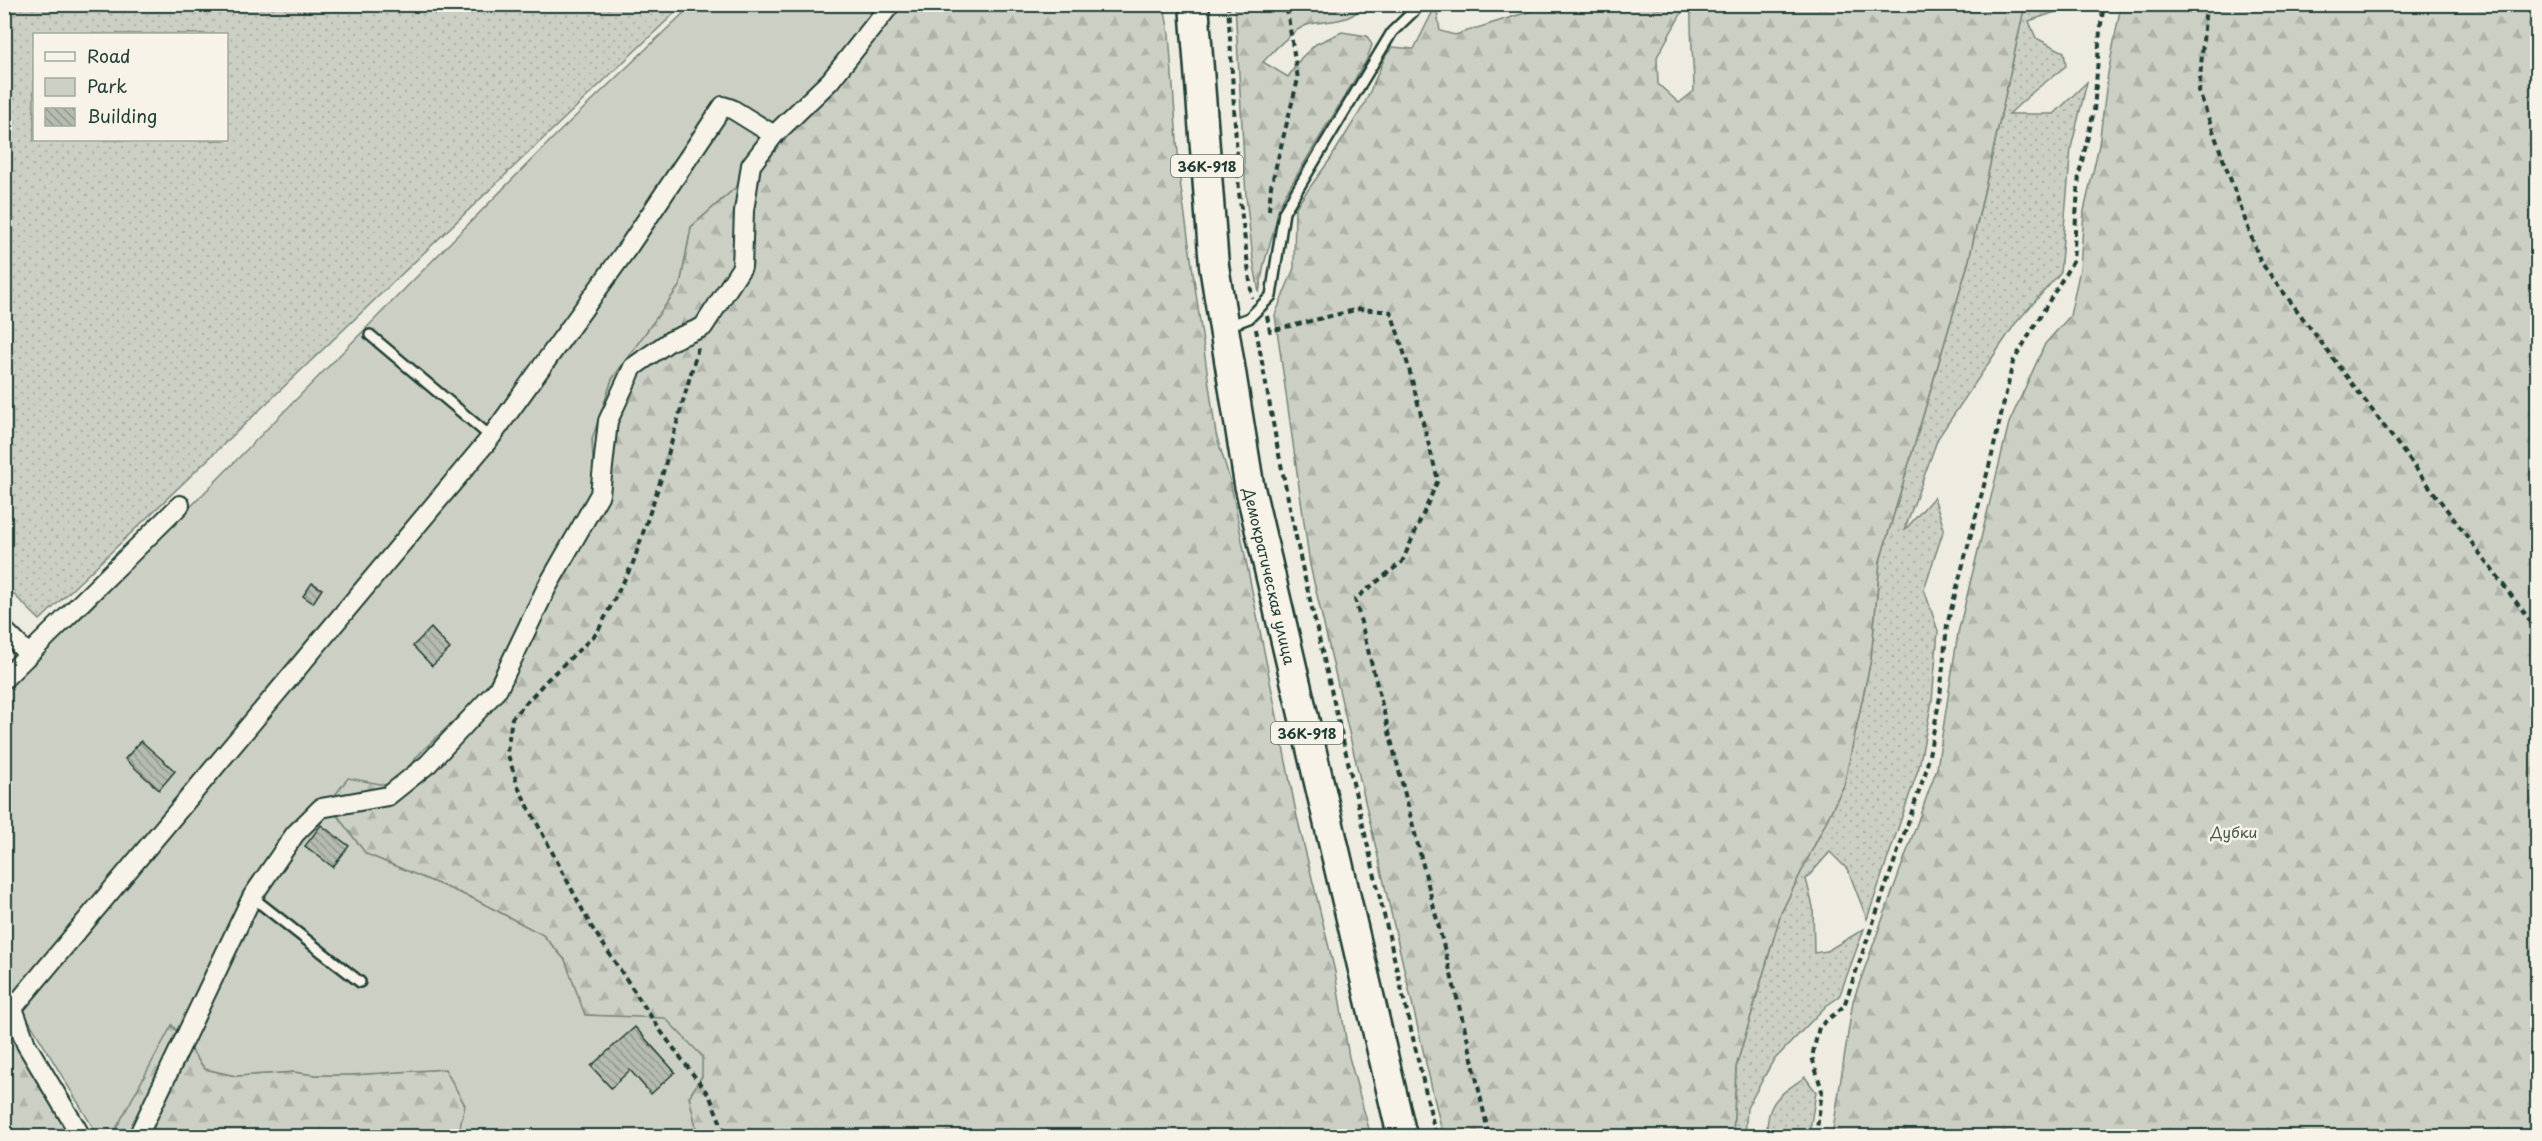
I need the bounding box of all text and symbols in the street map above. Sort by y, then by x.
legend [33,33,228,141]
text: Road [87,42,131,69]
text: Park [87,72,127,99]
text: Building [87,102,157,129]
road number: 36К-918 [1171,155,1243,177]
street label: Демократическая улица [1238,484,1303,667]
road number: 36К-918 [1271,722,1343,744]
park label: Дубки [2210,820,2257,843]

